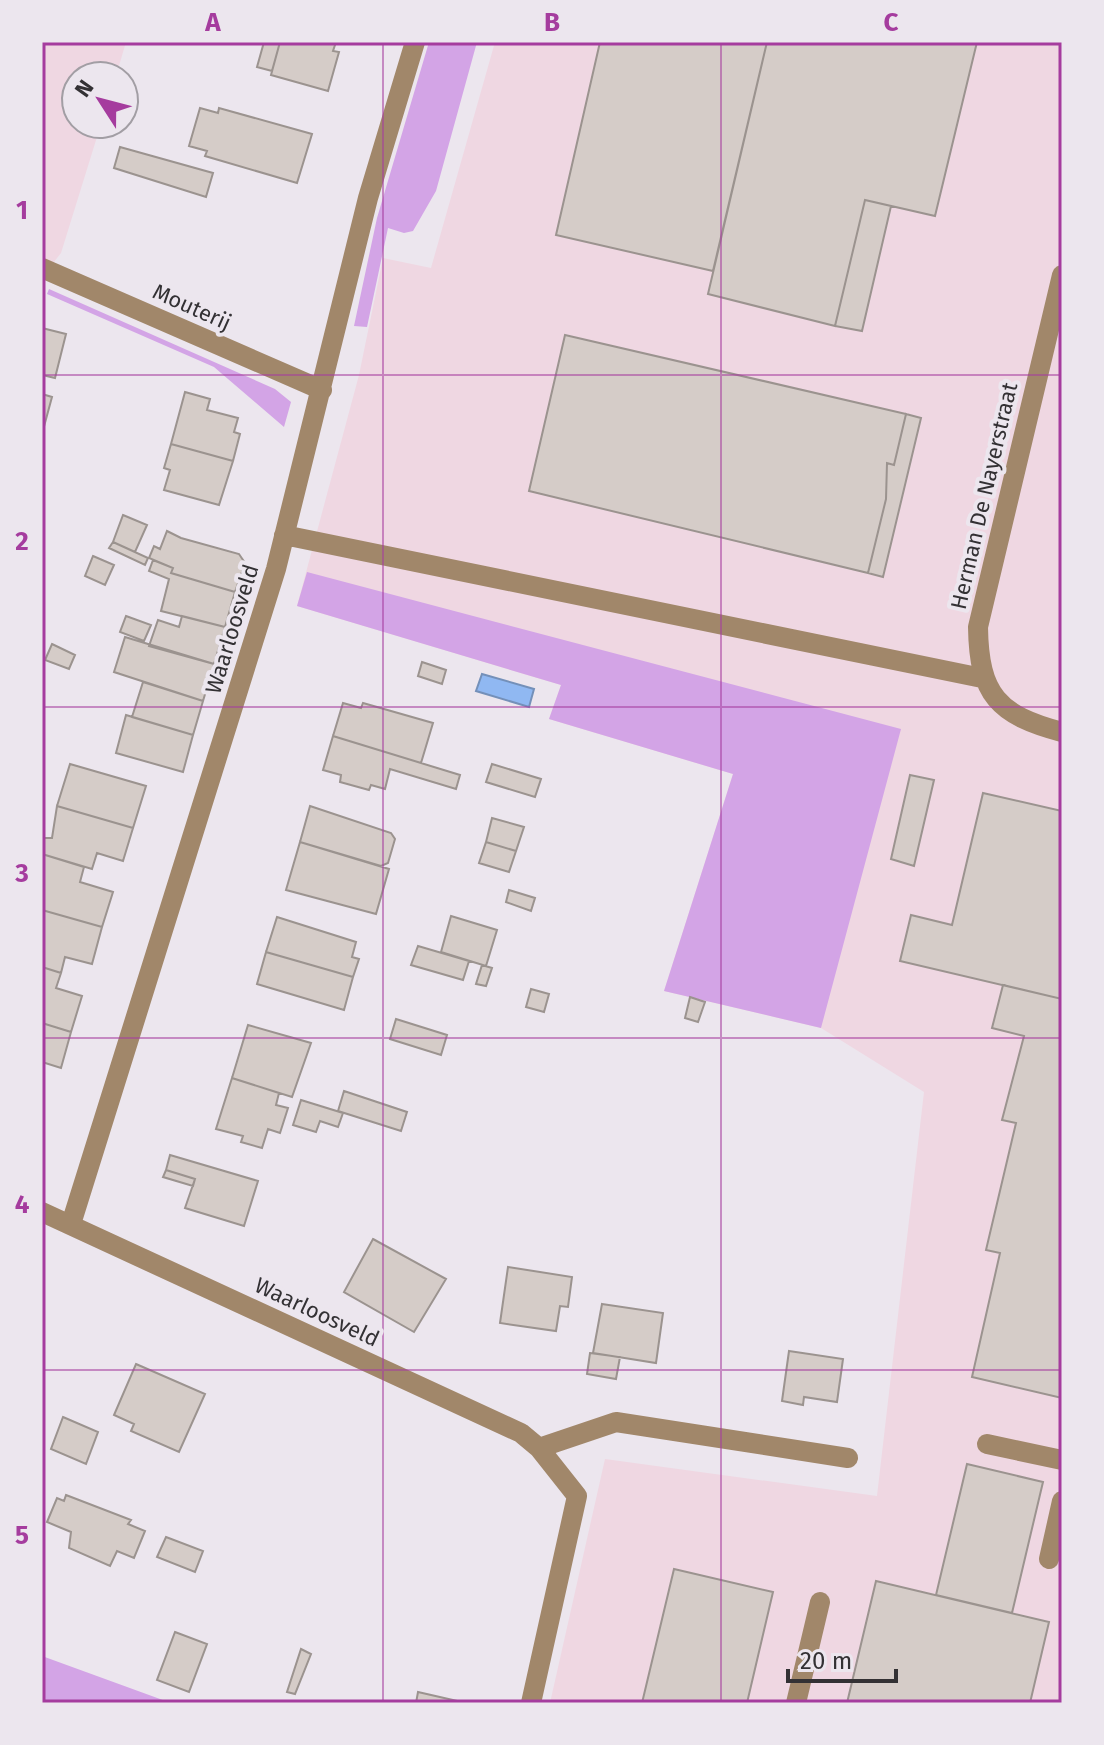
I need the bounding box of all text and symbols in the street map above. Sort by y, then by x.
text: A [204,7,221,38]
text: B [544,7,560,38]
text: C [884,7,899,38]
north arrow [60,60,140,140]
text: N [69,75,99,102]
text: 1 [16,195,28,226]
street label: Mouterij [148,278,236,336]
street label: Herman De Nayerstraat [945,380,1023,612]
text: 2 [15,526,29,557]
street label: Waarloosveld [200,561,264,697]
text: 3 [14,858,29,889]
text: 4 [15,1189,30,1220]
street label: Waarloosveld [251,1271,383,1353]
text: 5 [15,1520,29,1551]
scale bar [788,1633,896,1683]
text: 20 m [800,1647,852,1675]

